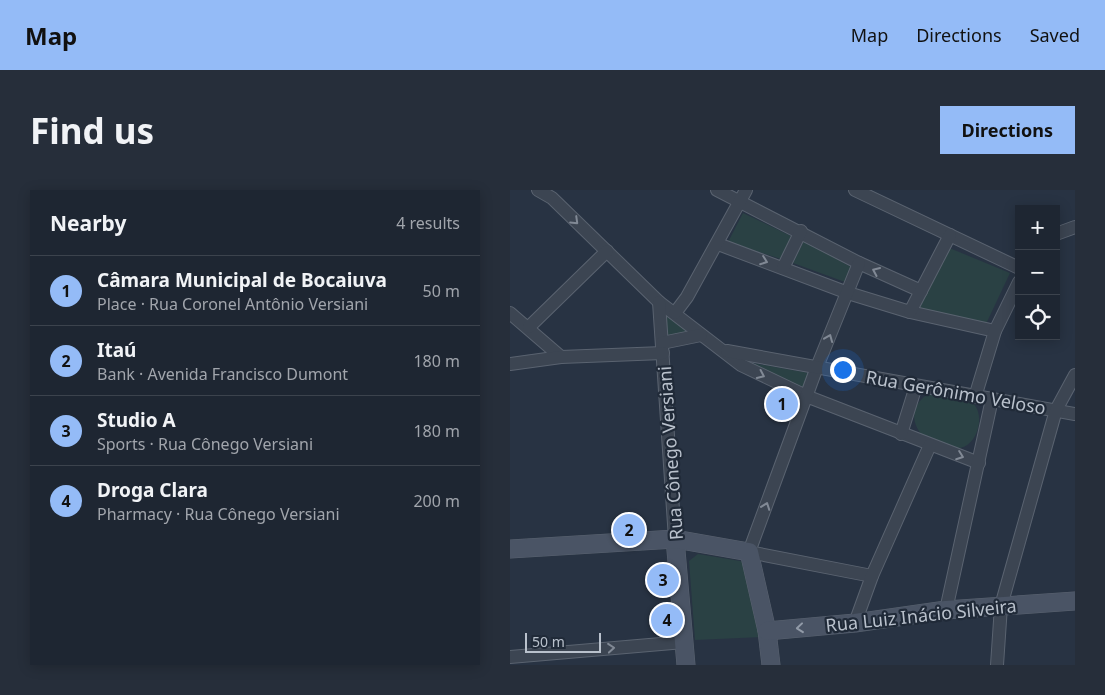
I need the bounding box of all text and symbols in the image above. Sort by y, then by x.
text: Map [25,19,77,52]
text: Map [851,23,888,47]
text: Directions [916,23,1002,47]
text: Saved [1030,23,1080,47]
button: Directions [940,106,1075,154]
text: Find us [30,107,154,154]
map controls [1015,205,1060,340]
button: + [1015,205,1060,250]
text: Nearby [50,209,126,237]
text: 4 results [396,212,460,234]
one-way arrow [569,215,578,224]
button: − [1015,250,1060,295]
one-way arrow [759,254,768,265]
one-way arrow [872,266,881,277]
text: Câmara Municipal de Bocaiuva [97,267,387,293]
text: 1 [61,280,71,302]
text: 50 m [423,280,460,302]
text: Place · Rua Coronel Antônio Versiani [97,293,368,315]
button: locate [1015,295,1060,340]
one-way arrow [823,334,833,343]
text: Itaú [97,337,136,363]
text: 2 [61,350,71,372]
text: 180 m [413,350,460,372]
your location [830,357,856,383]
text: Bank · Avenida Francisco Dumont [97,363,348,385]
street label: Rua Gerônimo Veloso [864,364,1048,420]
street label: Rua Cônego Versiani [652,365,688,541]
one-way arrow [756,368,765,379]
pin: 1 [766,385,798,423]
text: Studio A [97,407,176,433]
text: 3 [61,420,71,442]
text: 180 m [413,420,460,442]
text: Sports · Rua Cônego Versiani [97,433,313,455]
one-way arrow [955,450,964,460]
text: Droga Clara [97,477,208,503]
text: 4 [61,490,71,512]
text: 200 m [413,490,460,512]
text: Pharmacy · Rua Cônego Versiani [97,503,340,525]
one-way arrow [760,503,770,511]
pin: 2 [613,511,645,549]
pin: 3 [647,561,679,599]
street label: Rua Luiz Inácio Silveira [824,593,1018,637]
pin: 4 [651,601,683,639]
one-way arrow [796,622,804,633]
scale bar [525,630,601,653]
text: 50 m [532,632,565,651]
one-way arrow [607,643,615,654]

